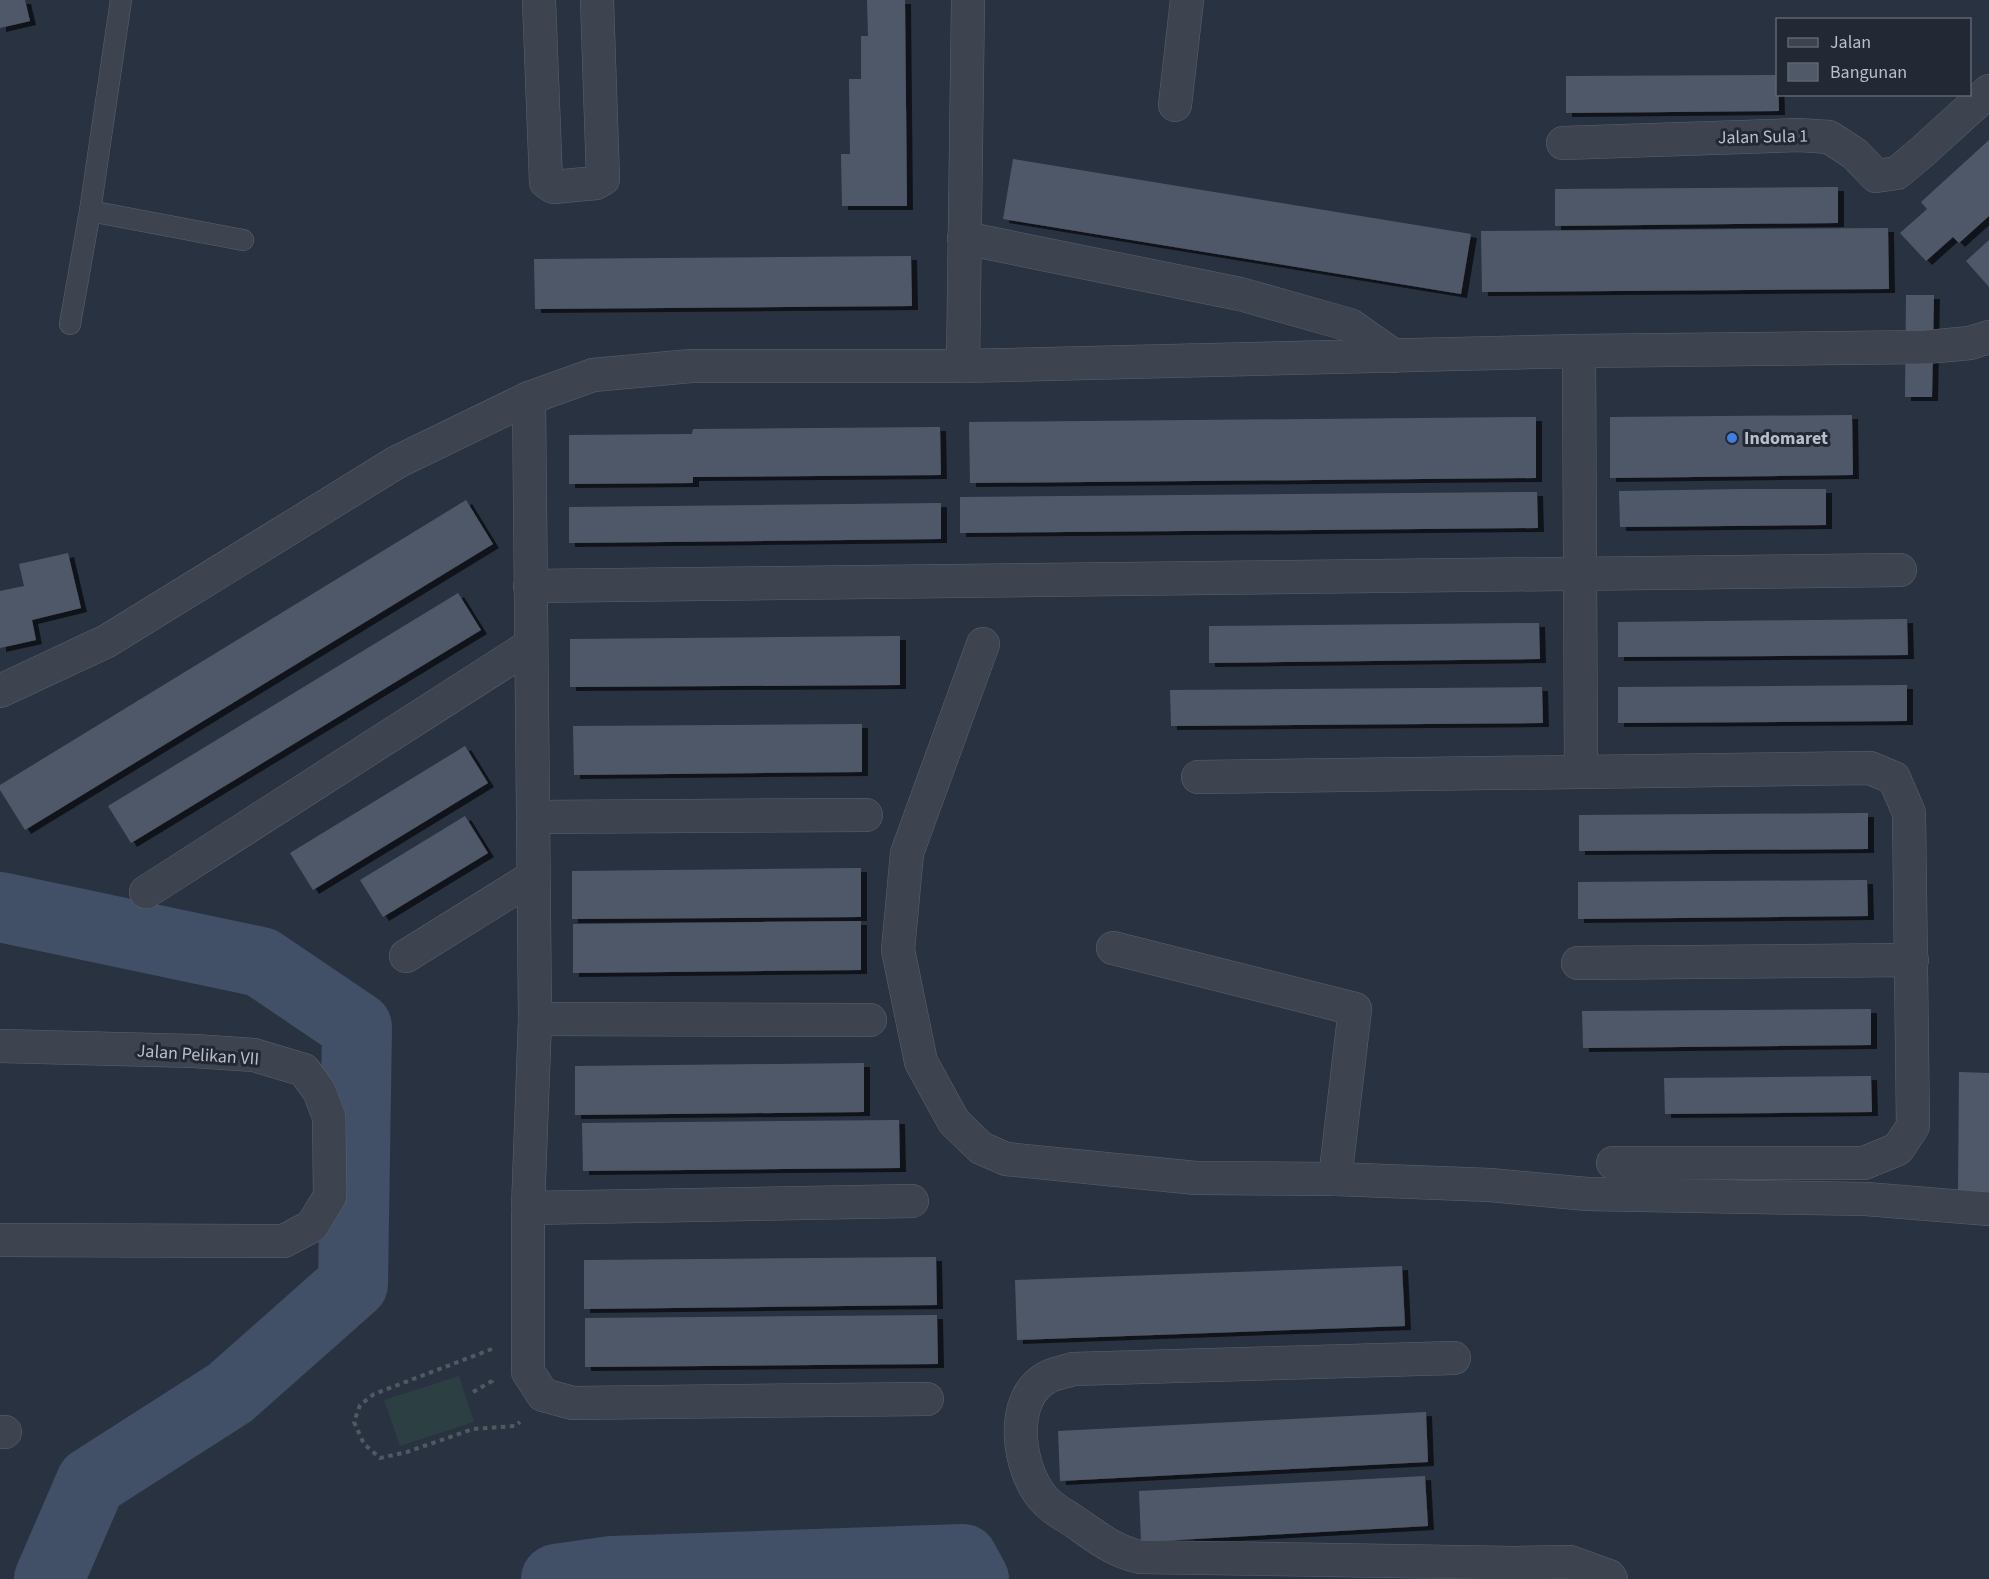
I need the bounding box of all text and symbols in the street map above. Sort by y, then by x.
legend [1776,18,1971,96]
text: Jalan [1830,30,1871,55]
text: Bangunan [1830,60,1907,85]
street label: Jalan Sula 1 [1718,124,1808,150]
place label: Indomaret [1744,426,1828,451]
marker: Indomaret [1725,431,1739,445]
street label: Jalan Pelikan VII [136,1038,260,1072]

